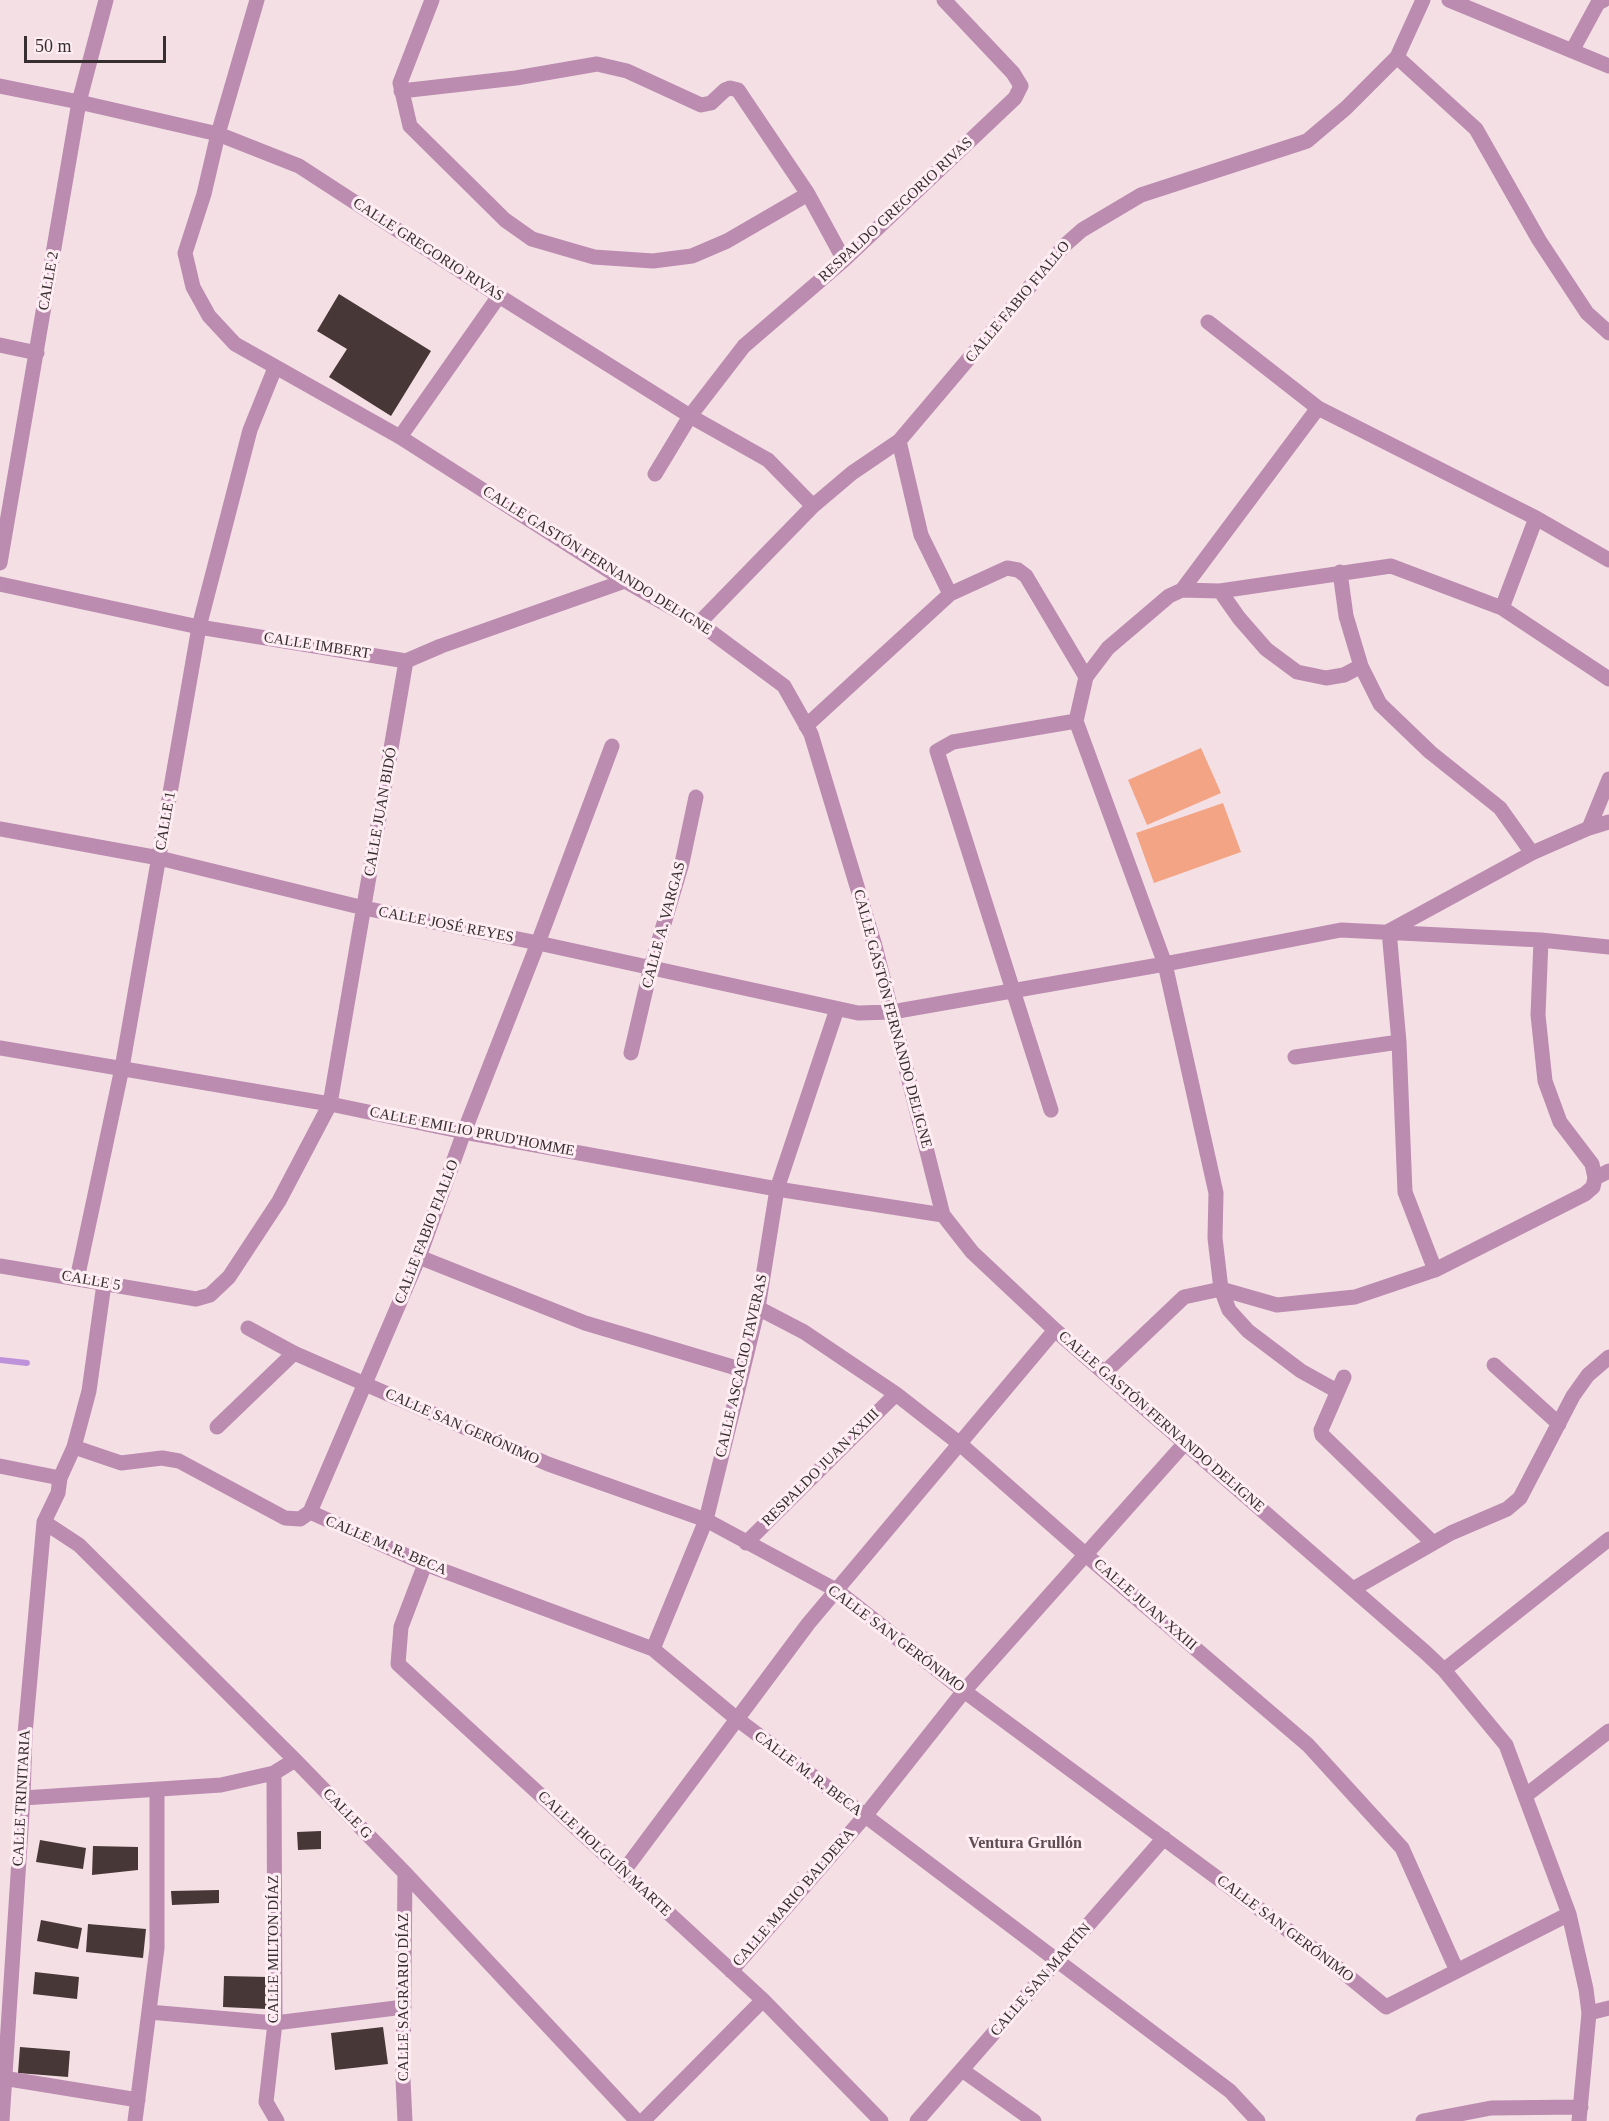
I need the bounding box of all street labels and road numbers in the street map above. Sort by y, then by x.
street label: RESPALDO GREGORIO RIVAS [815,134,977,286]
street label: CALLE GREGORIO RIVAS [349,194,507,306]
street label: CALLE FABIO FIALLO [962,238,1074,366]
street label: CALLE 2 [35,250,63,312]
street label: CALLE GASTÓN FERNANDO DELIGNE [479,483,715,639]
street label: CALLE IMBERT [262,629,372,663]
street label: CALLE JUAN BIDÓ [361,746,401,878]
street label: CALLE 1 [152,790,180,852]
street label: CALLE A. VARGAS [638,860,690,990]
street label: CALLE GASTÓN FERNANDO DELIGNE [849,888,935,1150]
street label: CALLE JOSÉ REYES [377,903,515,947]
street label: CALLE EMILIO PRUD'HOMME [368,1103,576,1161]
street label: CALLE FABIO FIALLO [391,1157,463,1307]
street label: CALLE 5 [60,1267,122,1295]
street label: CALLE ASCACIO TAVERAS [712,1273,772,1459]
street label: CALLE GASTÓN FERNANDO DELIGNE [1054,1328,1268,1516]
street label: CALLE SAN GERÓNIMO [382,1385,542,1469]
street label: RESPALDO JUAN XXIII [759,1406,883,1530]
street label: CALLE M. R. BECA [322,1512,450,1580]
street label: CALLE JUAN XXIII [1090,1555,1200,1655]
street label: CALLE SAN GERÓNIMO [824,1582,968,1696]
street label: CALLE M. R. BECA [751,1728,865,1820]
street label: CALLE TRINITARIA [9,1729,35,1867]
street label: CALLE G [319,1785,375,1843]
street label: CALLE HOLGUÍN MARTE [534,1787,674,1921]
street label: CALLE MARIO BALDERA [729,1825,859,1971]
street label: CALLE SAN GERÓNIMO [1213,1872,1357,1986]
street label: CALLE MILTON DÍAZ [265,1875,283,2023]
street label: CALLE SAGRARIO DÍAZ [395,1913,413,2081]
street label: CALLE SAN MARTÍN [987,1920,1095,2040]

